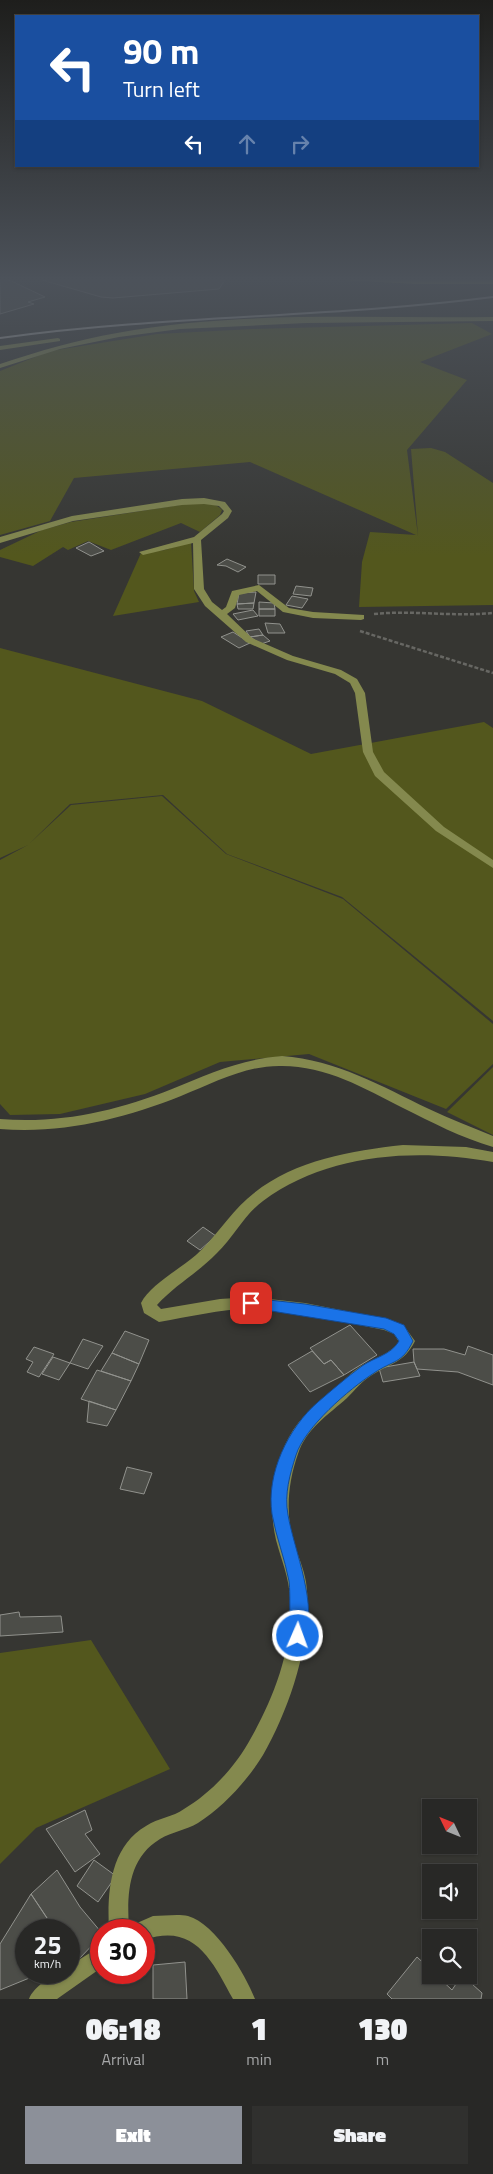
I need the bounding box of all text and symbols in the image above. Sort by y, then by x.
text: 90 m [123,24,199,78]
icon: left [40,35,105,100]
text: Turn left [123,72,200,106]
icon: left [180,130,208,158]
icon: ahead [233,130,261,158]
icon: right [286,130,314,158]
pin [230,1282,272,1324]
icon: arrive [237,1289,265,1317]
position arrow [271,1609,323,1661]
north arrow [422,1799,478,1854]
map controls [422,1799,477,1984]
button: sound [422,1864,477,1919]
speed limit sign: 30 [90,1919,155,1984]
text: 25 [33,1926,62,1964]
button: search [422,1929,477,1984]
text: km/h [34,1954,61,1973]
text: 06:18 [86,2006,160,2052]
text: 1 [251,2006,267,2052]
text: 130 [358,2006,407,2052]
text: Arrival [101,2047,145,2071]
text: min [246,2047,272,2071]
text: m [376,2047,389,2071]
button: Exit [25,2106,242,2164]
button: Share [252,2106,468,2164]

